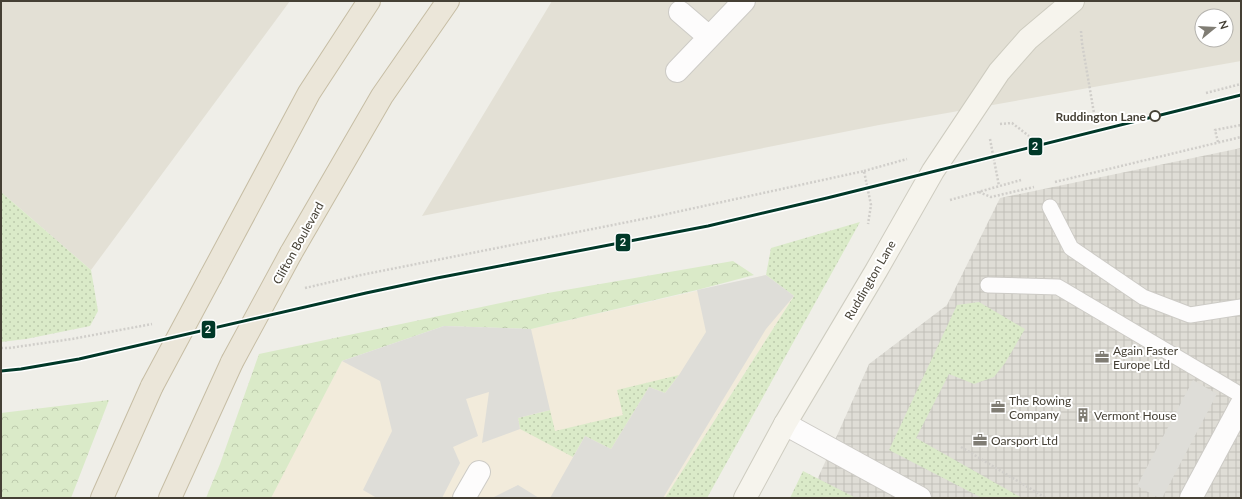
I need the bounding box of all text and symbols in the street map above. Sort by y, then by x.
north arrow [1194,8,1234,48]
text: N [1216,19,1231,31]
place label: Ruddington Lane [1055,109,1147,124]
marker: Ruddington Lane [1149,110,1161,122]
line badge: 2 [1028,137,1043,156]
text: 2 [1032,139,1038,152]
street label: Clifton Boulevard [269,199,327,287]
line badge: 2 [615,233,631,252]
text: 2 [620,235,626,248]
street label: Ruddington Lane [841,238,899,322]
line badge: 2 [201,320,216,339]
text: 2 [205,322,211,335]
place label: Again Faster Europe Ltd [1113,343,1179,372]
office icon: Again Faster Europe Ltd [1094,349,1110,365]
place label: The Rowing Company [1009,393,1071,422]
office icon: The Rowing Company [990,399,1006,415]
building icon: Vermont House [1075,407,1091,423]
place label: Vermont House [1094,408,1177,423]
office icon: Oarsport Ltd [972,432,988,448]
place label: Oarsport Ltd [991,433,1058,448]

